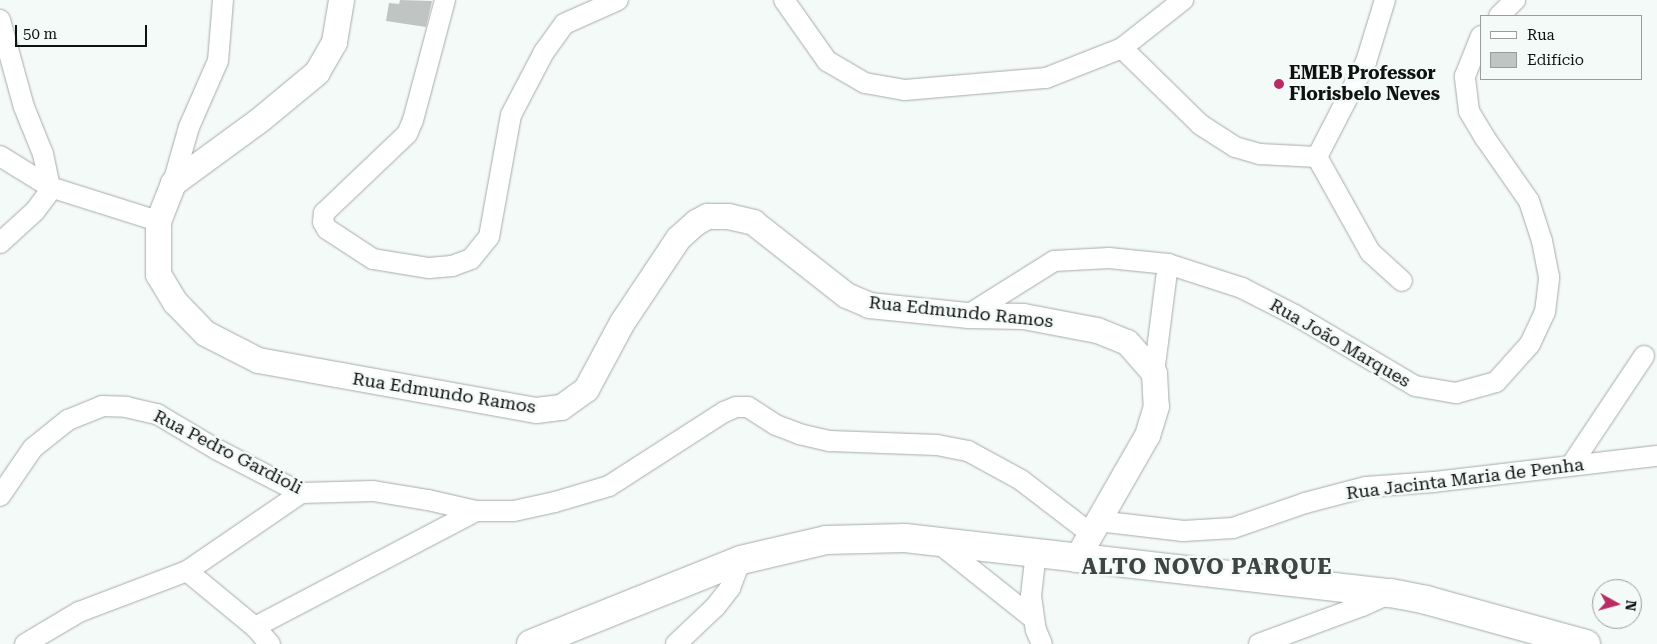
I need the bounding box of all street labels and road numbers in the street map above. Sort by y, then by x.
street label: Rua Edmundo Ramos [868,292,1054,332]
street label: Rua João Marques [1266,294,1414,392]
street label: Rua Edmundo Ramos [351,368,537,418]
street label: Rua Pedro Gardioli [150,405,306,499]
street label: Rua Jacinta Maria de Penha [1345,454,1585,504]

